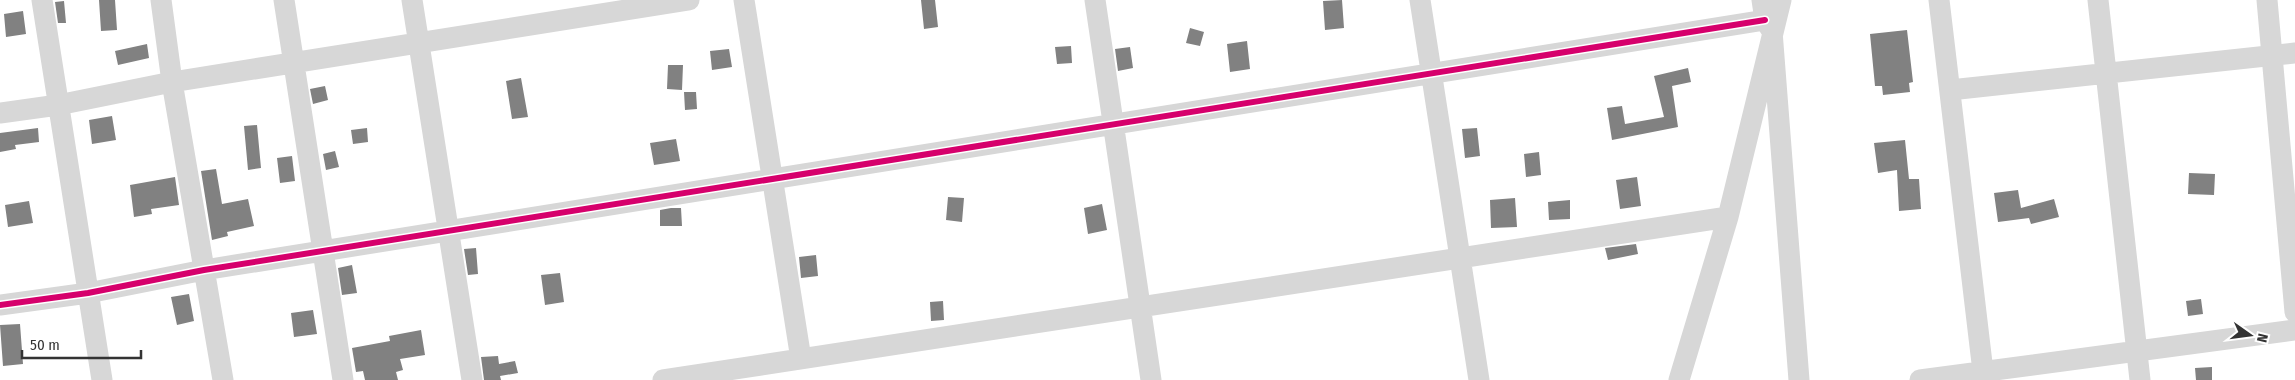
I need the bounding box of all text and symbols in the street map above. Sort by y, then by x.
north arrow [2225,310,2275,360]
scale bar [22,328,141,360]
text: N [2253,332,2271,344]
text: 50 m [30,336,60,354]

